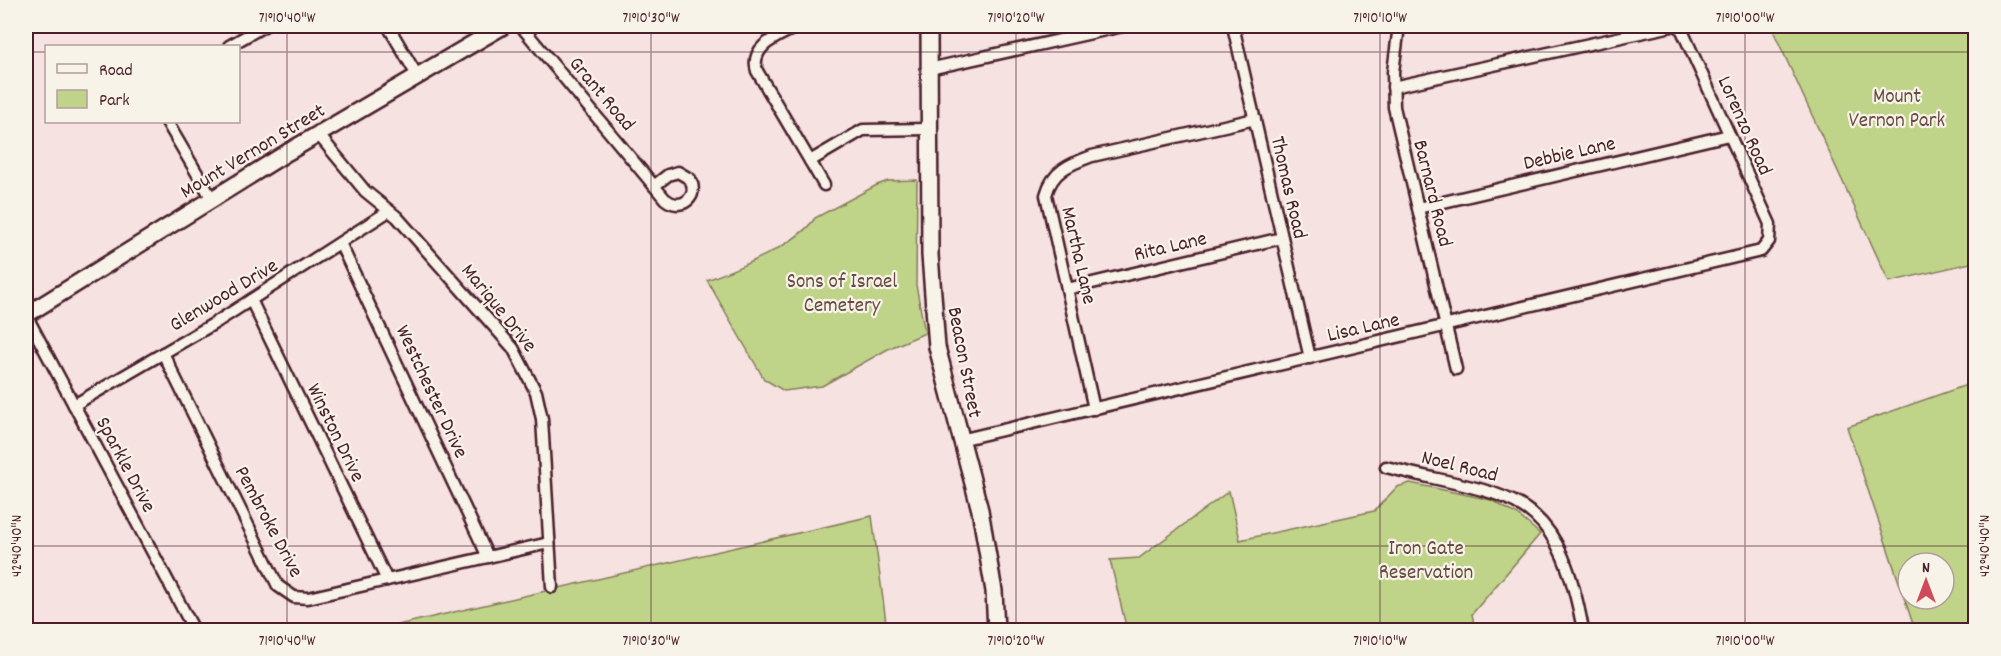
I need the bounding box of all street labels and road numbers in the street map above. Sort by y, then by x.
street label: Grant Road [560,51,641,139]
street label: Lorenzo Road [1708,72,1779,181]
street label: Mount Vernon Street [175,97,332,208]
street label: Debbie Lane [1521,130,1619,180]
street label: Thomas Road [1261,133,1313,242]
street label: Barnard Road [1403,137,1459,250]
street label: Martha Lane [1051,204,1103,307]
street label: Rita Lane [1131,225,1210,271]
street label: Glenwood Drive [165,252,285,341]
street label: Marique Drive [452,258,543,360]
street label: Beacon Street [938,305,989,421]
street label: Lisa Lane [1325,306,1403,352]
street label: Westchester Drive [386,321,474,464]
street label: Winston Drive [297,379,371,488]
street label: Sparkle Drive [87,412,162,519]
street label: Noel Road [1418,444,1501,492]
street label: Pembroke Drive [225,461,309,584]

